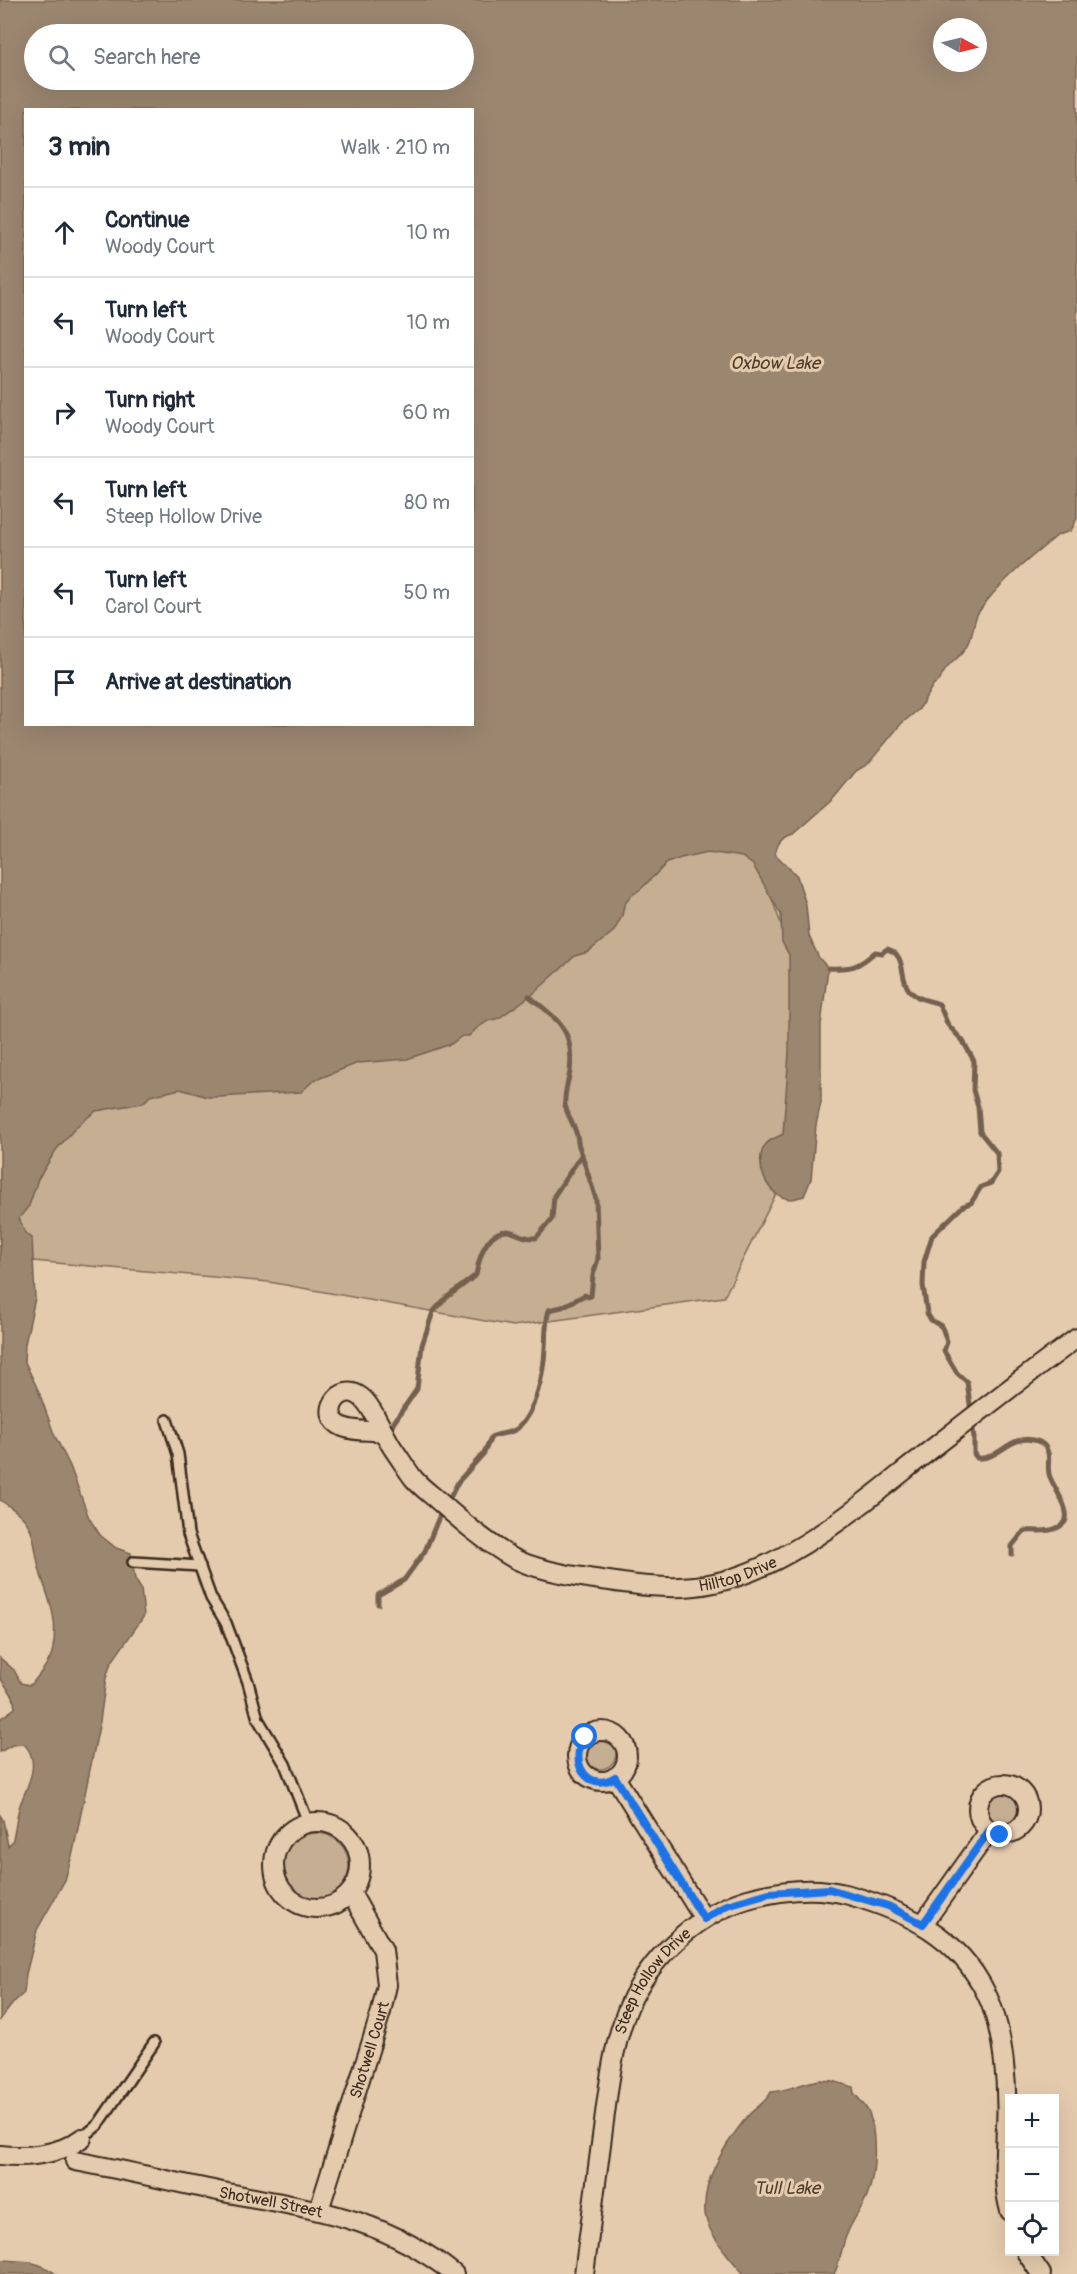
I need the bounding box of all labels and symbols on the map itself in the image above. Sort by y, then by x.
north arrow [933,18,987,72]
water label: Oxbow Lake [730,352,822,375]
street label: Hilltop Drive [697,1552,780,1597]
route start [571,1723,597,1749]
route end [986,1821,1012,1847]
street label: Steep Hollow Drive [611,1924,695,2037]
street label: Shotwell Court [346,1999,394,2101]
water label: Tull Lake [754,2177,822,2200]
street label: Shotwell Street [217,2182,325,2223]

